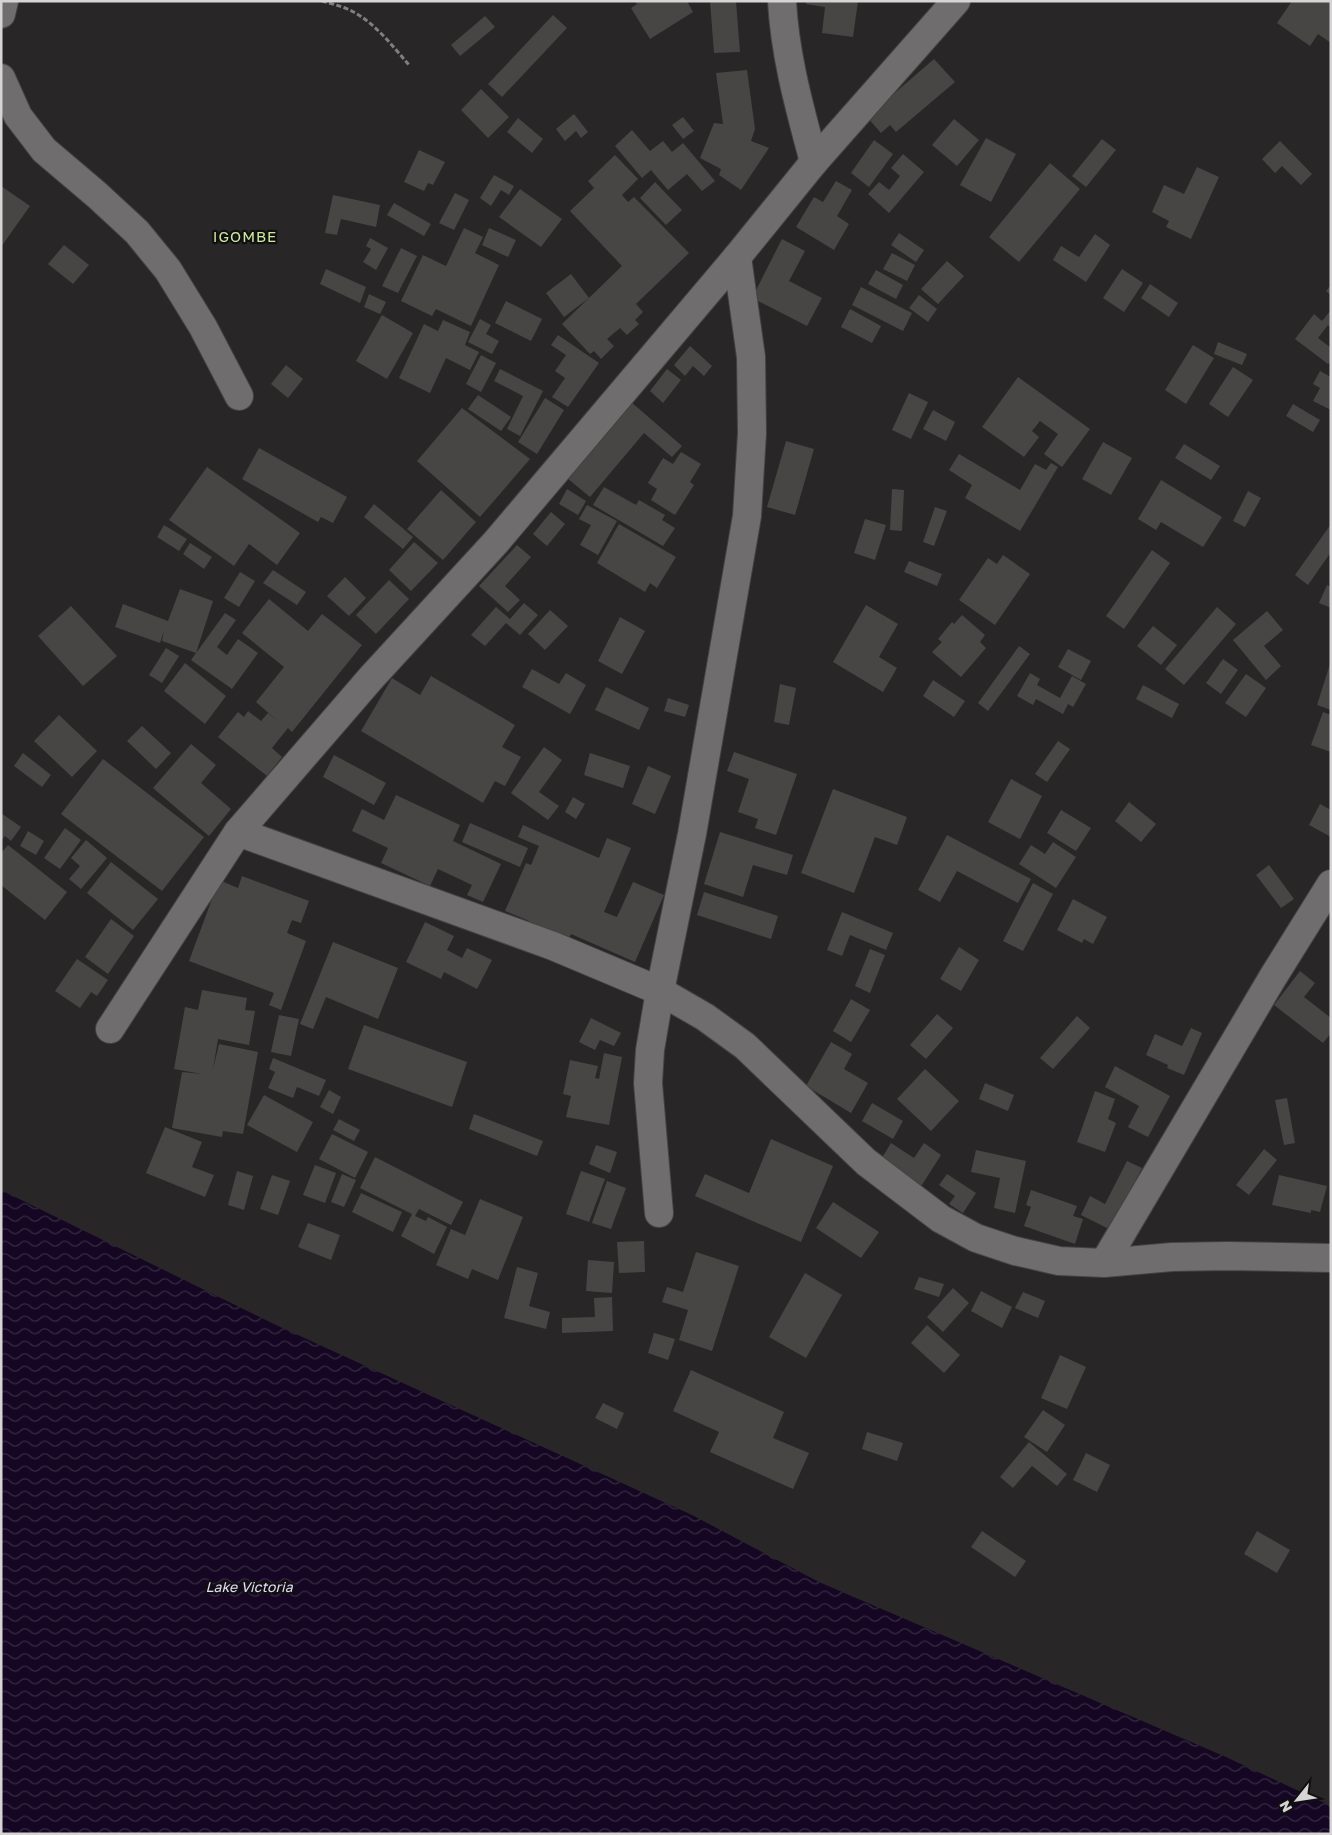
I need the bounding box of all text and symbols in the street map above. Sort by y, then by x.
district label: IGOMBE [213,227,277,245]
water label: Lake Victoria [205,1578,294,1595]
north arrow [1272,1775,1322,1825]
text: N [1275,1798,1295,1816]

